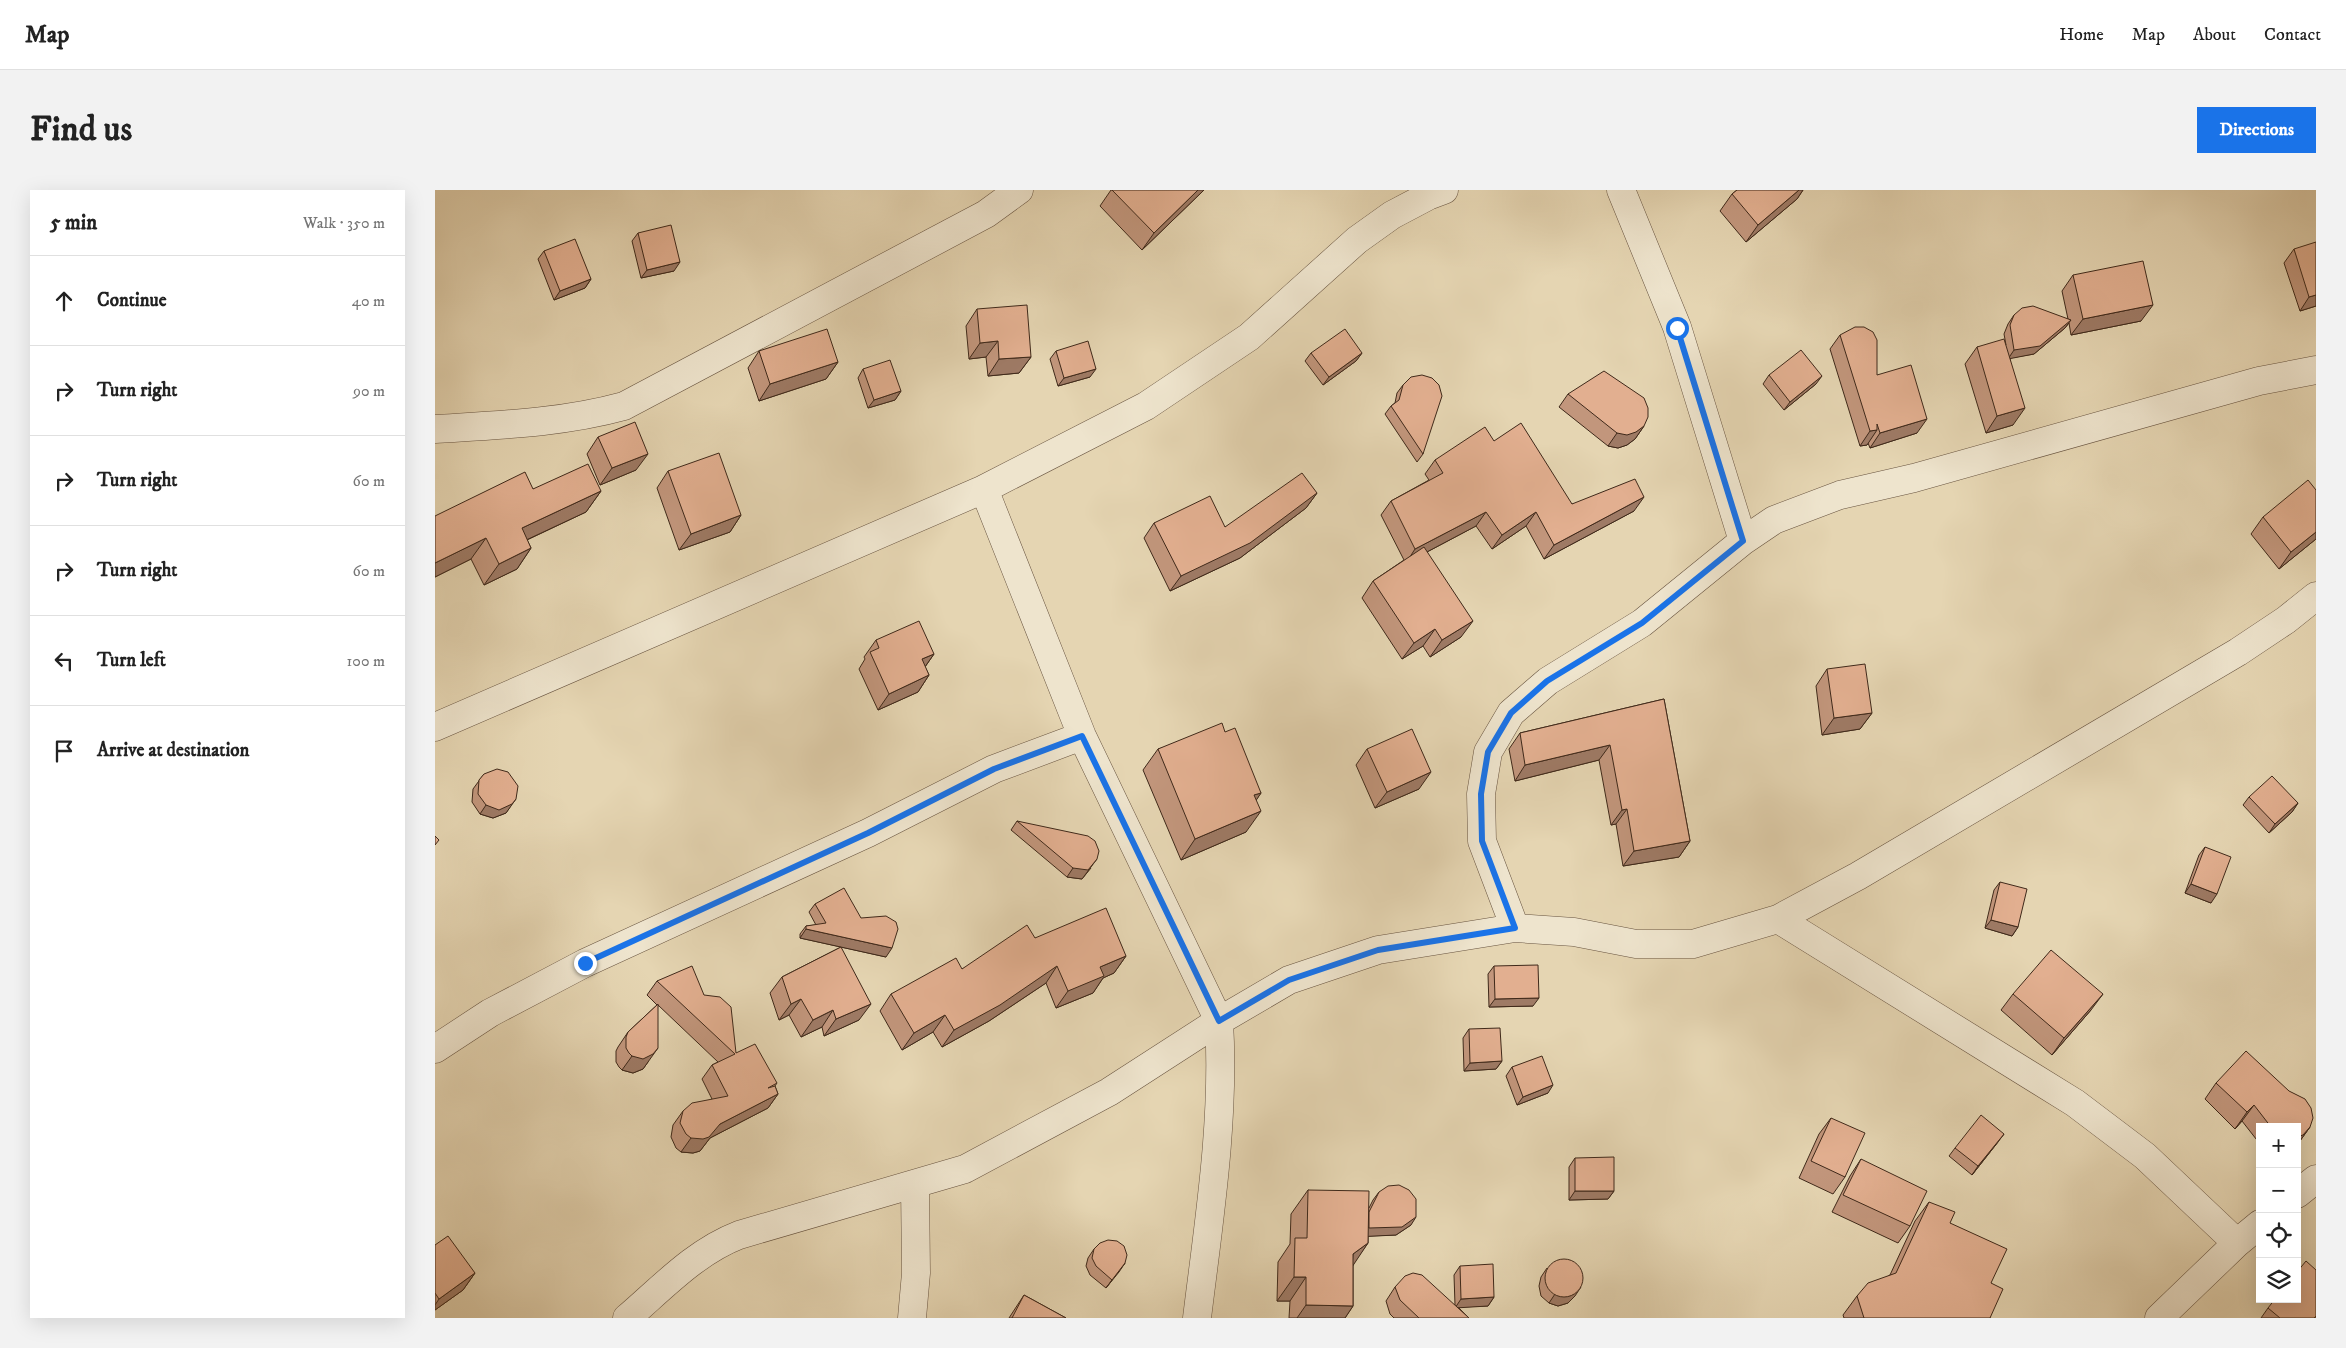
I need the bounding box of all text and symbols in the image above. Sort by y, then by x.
text: Map [25,20,69,50]
text: Home [2059,24,2104,46]
text: Map [2132,24,2165,46]
text: About [2193,24,2236,46]
text: Contact [2264,24,2321,46]
button: Directions [2197,107,2316,153]
text: Find us [30,108,132,152]
text: 5 min [50,210,97,236]
text: Walk · 350 m [303,213,385,233]
icon: ahead [50,287,78,315]
text: Continue [97,289,167,312]
text: 40 m [352,291,385,311]
route start [1666,317,1689,340]
icon: right [50,377,78,405]
text: Turn right [97,379,177,402]
text: 90 m [353,381,385,401]
icon: right [50,467,78,495]
text: Turn right [97,469,177,492]
text: 60 m [353,471,385,491]
icon: right [50,557,78,585]
text: Turn right [97,559,177,582]
text: 60 m [353,561,385,581]
icon: left [50,647,78,675]
text: Turn left [97,649,166,672]
text: 100 m [347,651,385,671]
icon: arrive [50,737,78,765]
text: Arrive at destination [97,739,249,762]
route end [574,952,597,975]
map controls [2256,1123,2301,1303]
button: + [2256,1123,2301,1168]
button: − [2256,1168,2301,1213]
button: locate [2256,1213,2301,1258]
button: layers [2256,1258,2301,1303]

